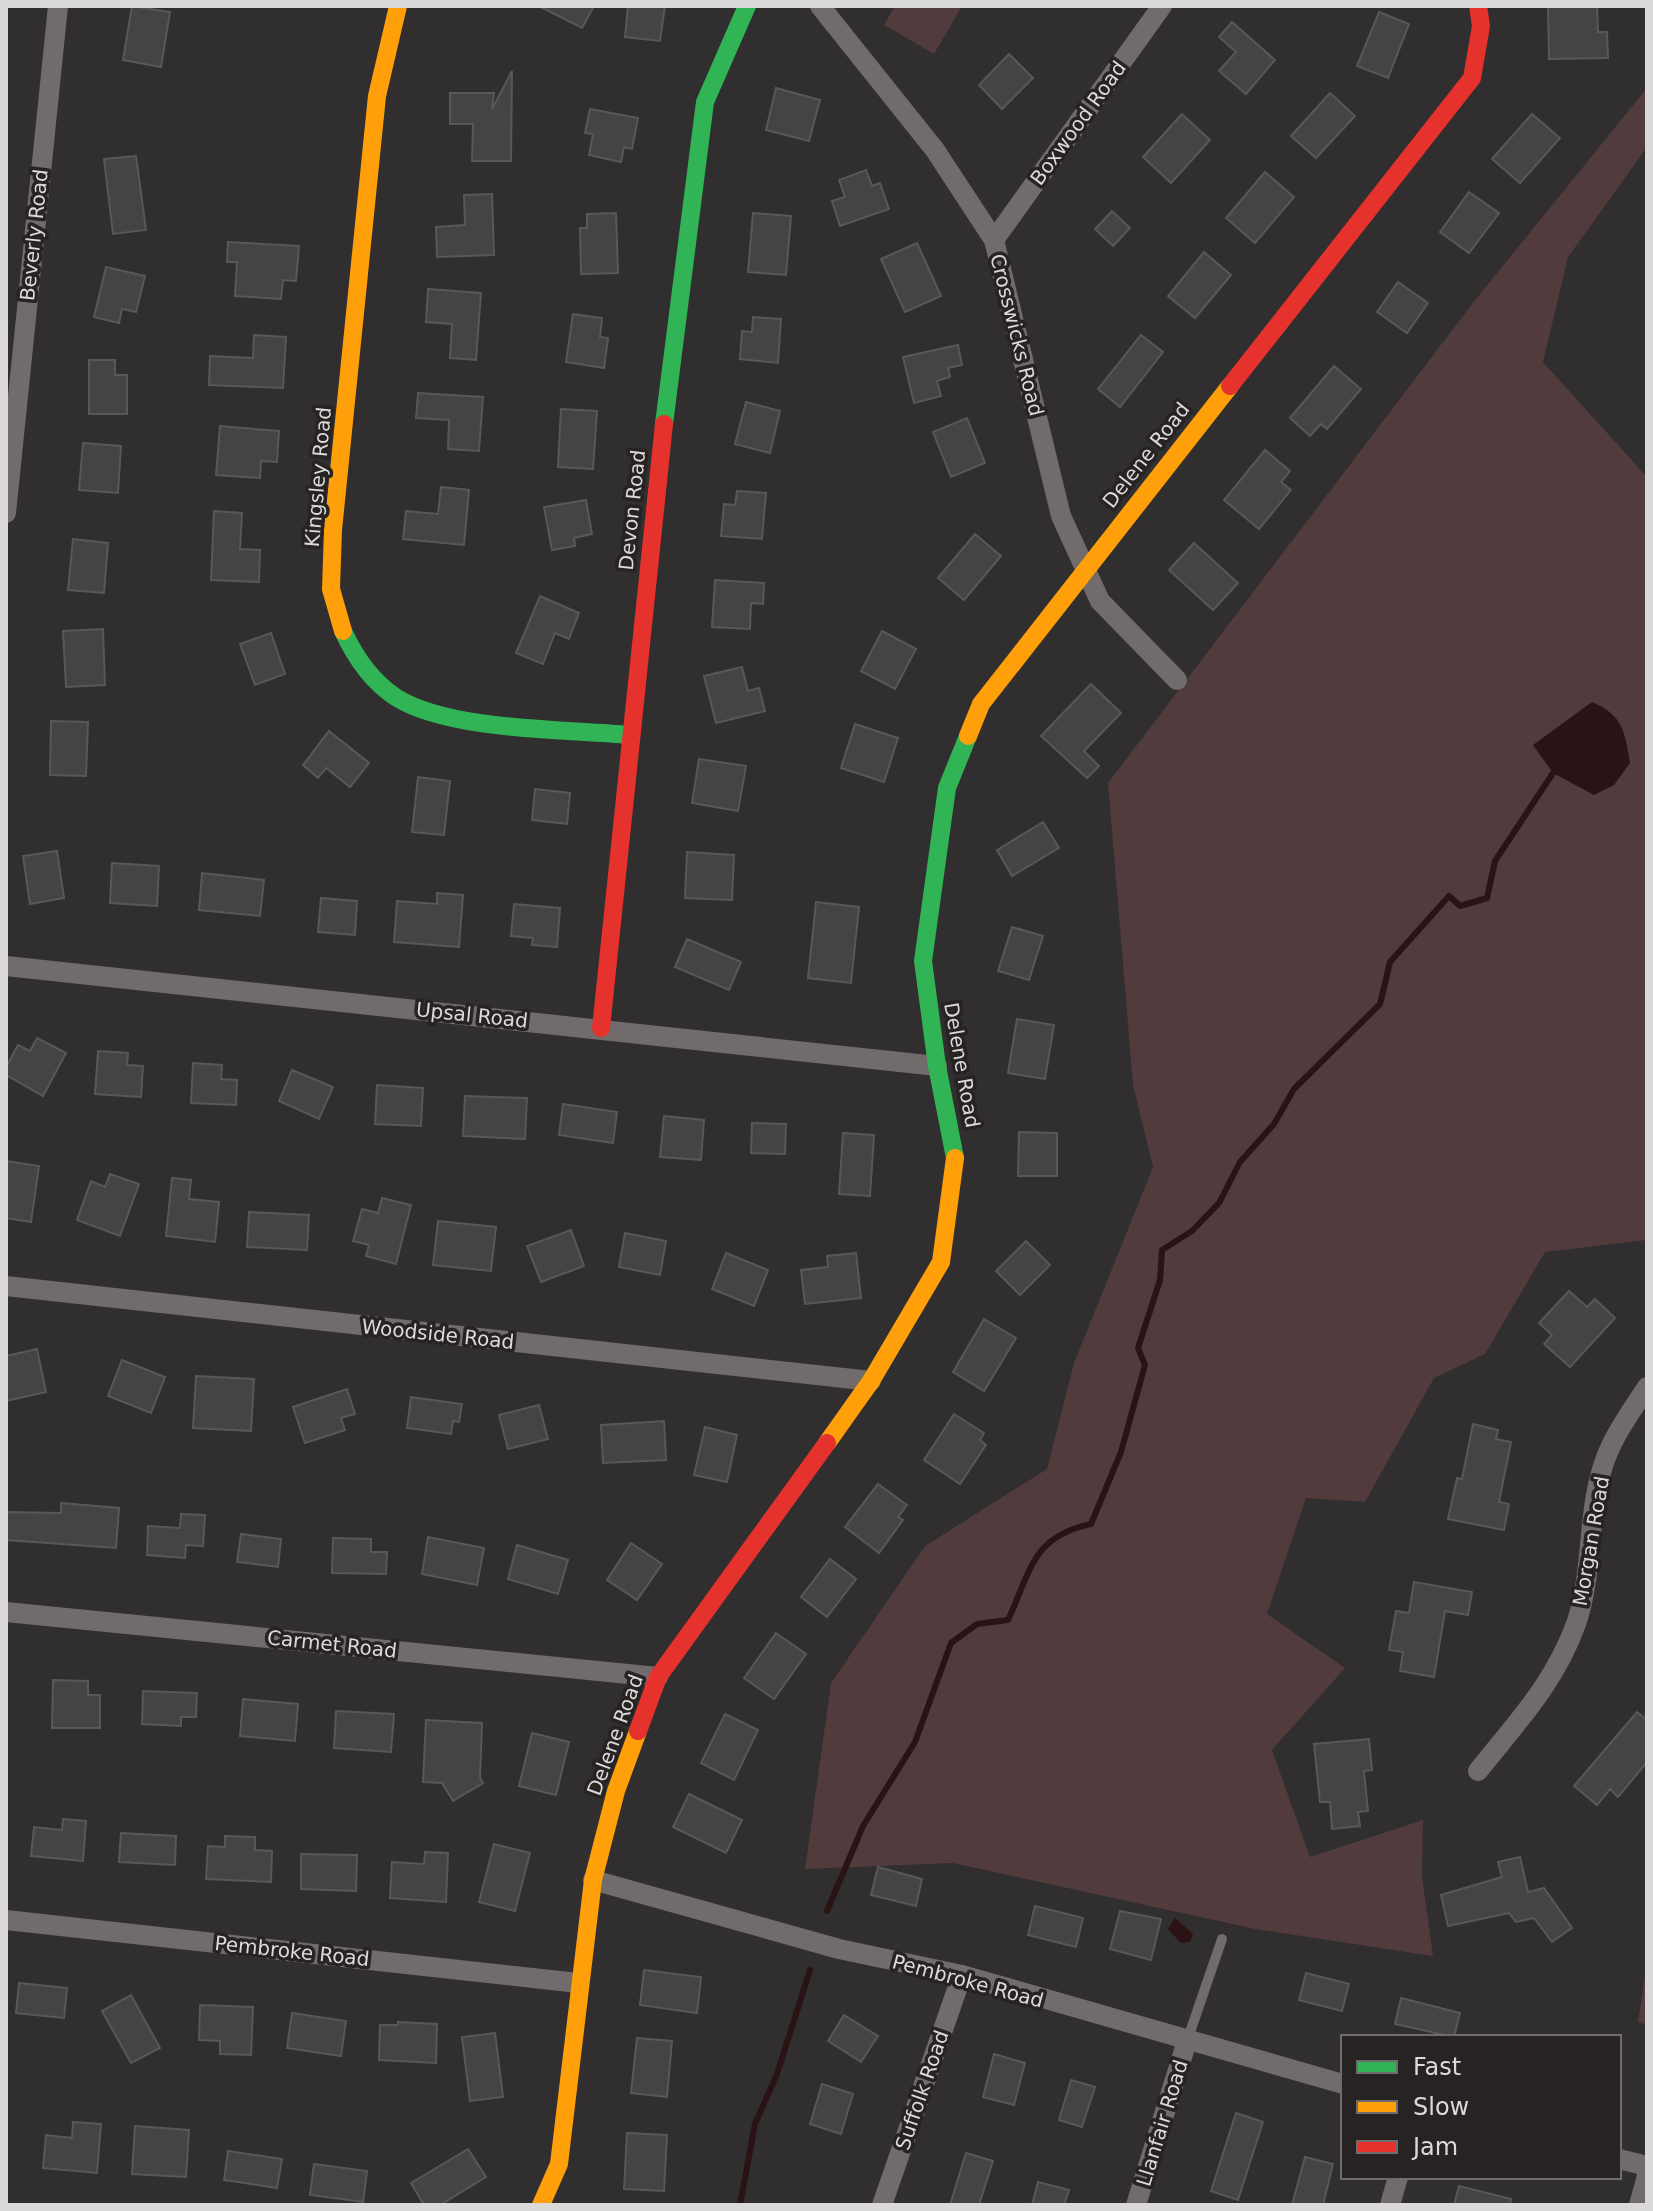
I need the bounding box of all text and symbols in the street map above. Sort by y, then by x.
street label: Boxwood Road [1025,56,1131,190]
street label: Beverly Road [15,168,53,302]
street label: Crosswicks Road [985,251,1049,419]
street label: Delene Road [1097,398,1195,512]
street label: Kingsley Road [300,406,336,548]
street label: Devon Road [614,449,650,571]
street label: Upsal Road [415,997,529,1033]
street label: Delene Road [939,1000,985,1130]
street label: Woodside Road [361,1314,515,1354]
street label: Morgan Road [1568,1474,1614,1608]
street label: Carmet Road [266,1625,398,1663]
street label: Delene Road [582,1671,648,1799]
street label: Pembroke Road [213,1931,371,1971]
street label: Pembroke Road [890,1949,1046,2013]
street label: Suffolk Road [890,2027,954,2153]
legend [1341,2035,1621,2179]
text: Fast [1413,2053,1461,2081]
street label: Llanfair Road [1131,2057,1193,2189]
text: Slow [1413,2093,1469,2121]
text: Jam [1411,2133,1458,2161]

